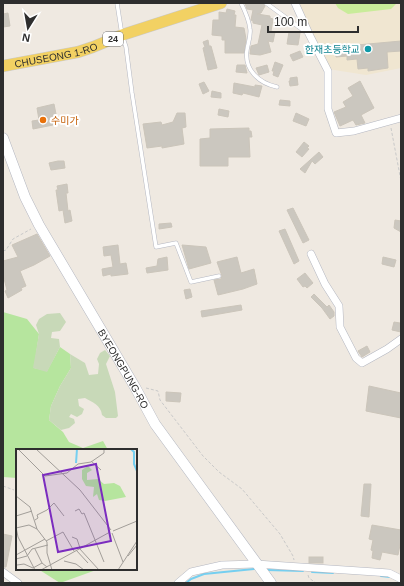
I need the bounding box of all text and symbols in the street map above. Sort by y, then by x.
north arrow [8,8,48,48]
scale bar [268,8,358,34]
text: 100 m [274,15,307,29]
road number: 24 [103,32,123,46]
street label: CHUSEONG 1-RO [13,39,97,69]
place label: 한재초등학교 [305,44,360,55]
marker: 한재초등학교 [363,44,373,54]
marker: 수미가 [38,115,48,125]
place label: 수미가 [51,115,79,126]
street label: BYEONGPUNG-RO [96,327,151,410]
inset map [16,449,137,570]

